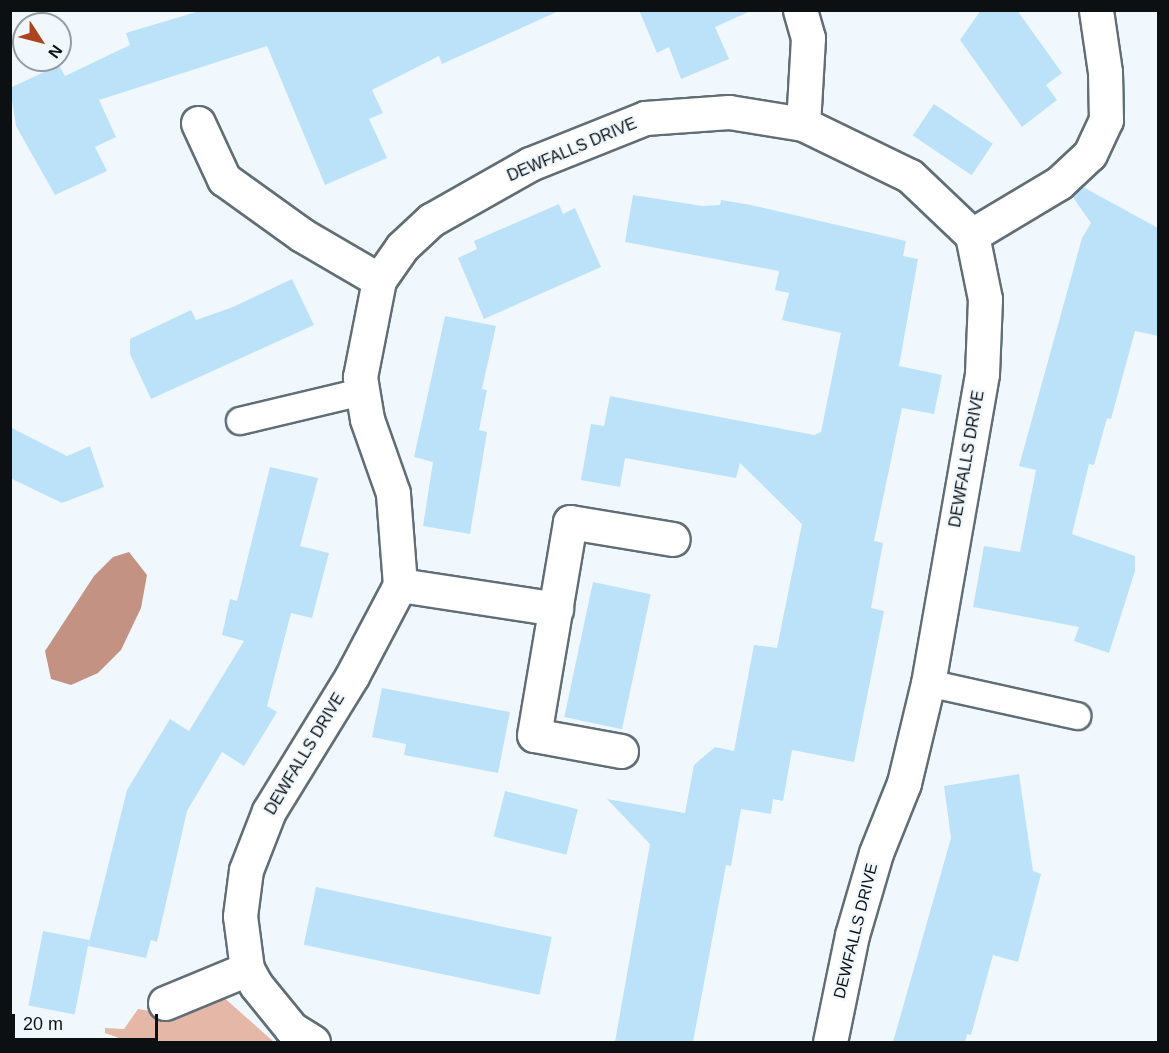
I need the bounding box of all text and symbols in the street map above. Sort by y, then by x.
north arrow [12,12,72,72]
text: N [45,42,66,61]
street label: DEWFALLS DRIVE [504,114,640,186]
street label: DEWFALLS DRIVE [946,389,988,529]
street label: DEWFALLS DRIVE [261,690,349,818]
street label: DEWFALLS DRIVE [830,861,882,1001]
scale bar [15,1002,160,1040]
text: 20 m [23,1014,63,1034]

